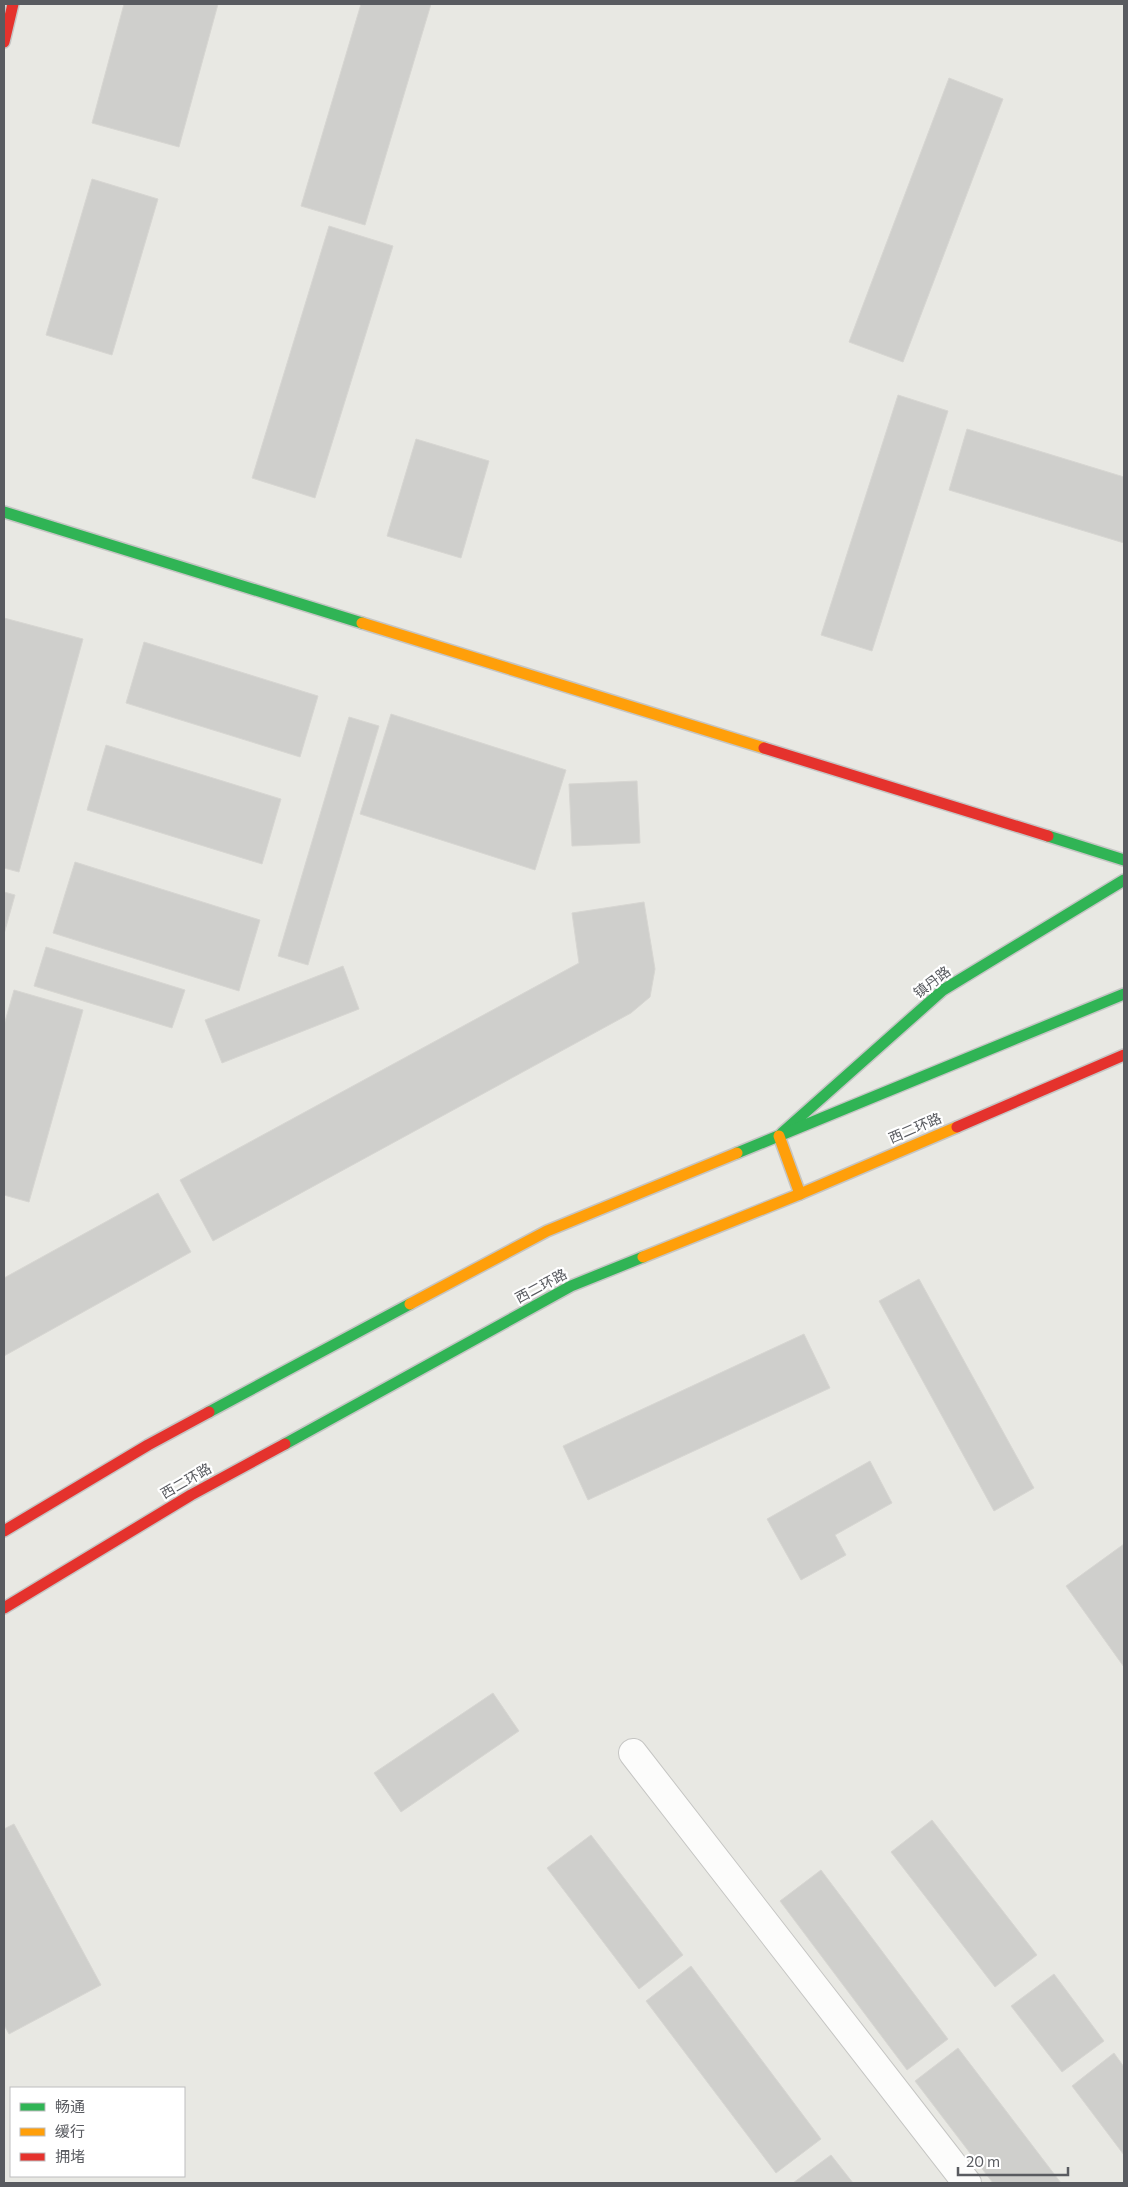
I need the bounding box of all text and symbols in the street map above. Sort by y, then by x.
street label: 镇丹路 [910,962,954,1001]
street label: 西二环路 [886,1109,944,1146]
street label: 西二环路 [512,1265,569,1306]
street label: 西二环路 [157,1459,214,1502]
legend [10,2087,185,2177]
text: 畅通 [55,2097,85,2115]
text: 缓行 [55,2122,85,2140]
scale bar [958,2144,1068,2176]
text: 拥堵 [55,2147,85,2165]
text: 20 m [966,2152,1000,2170]

